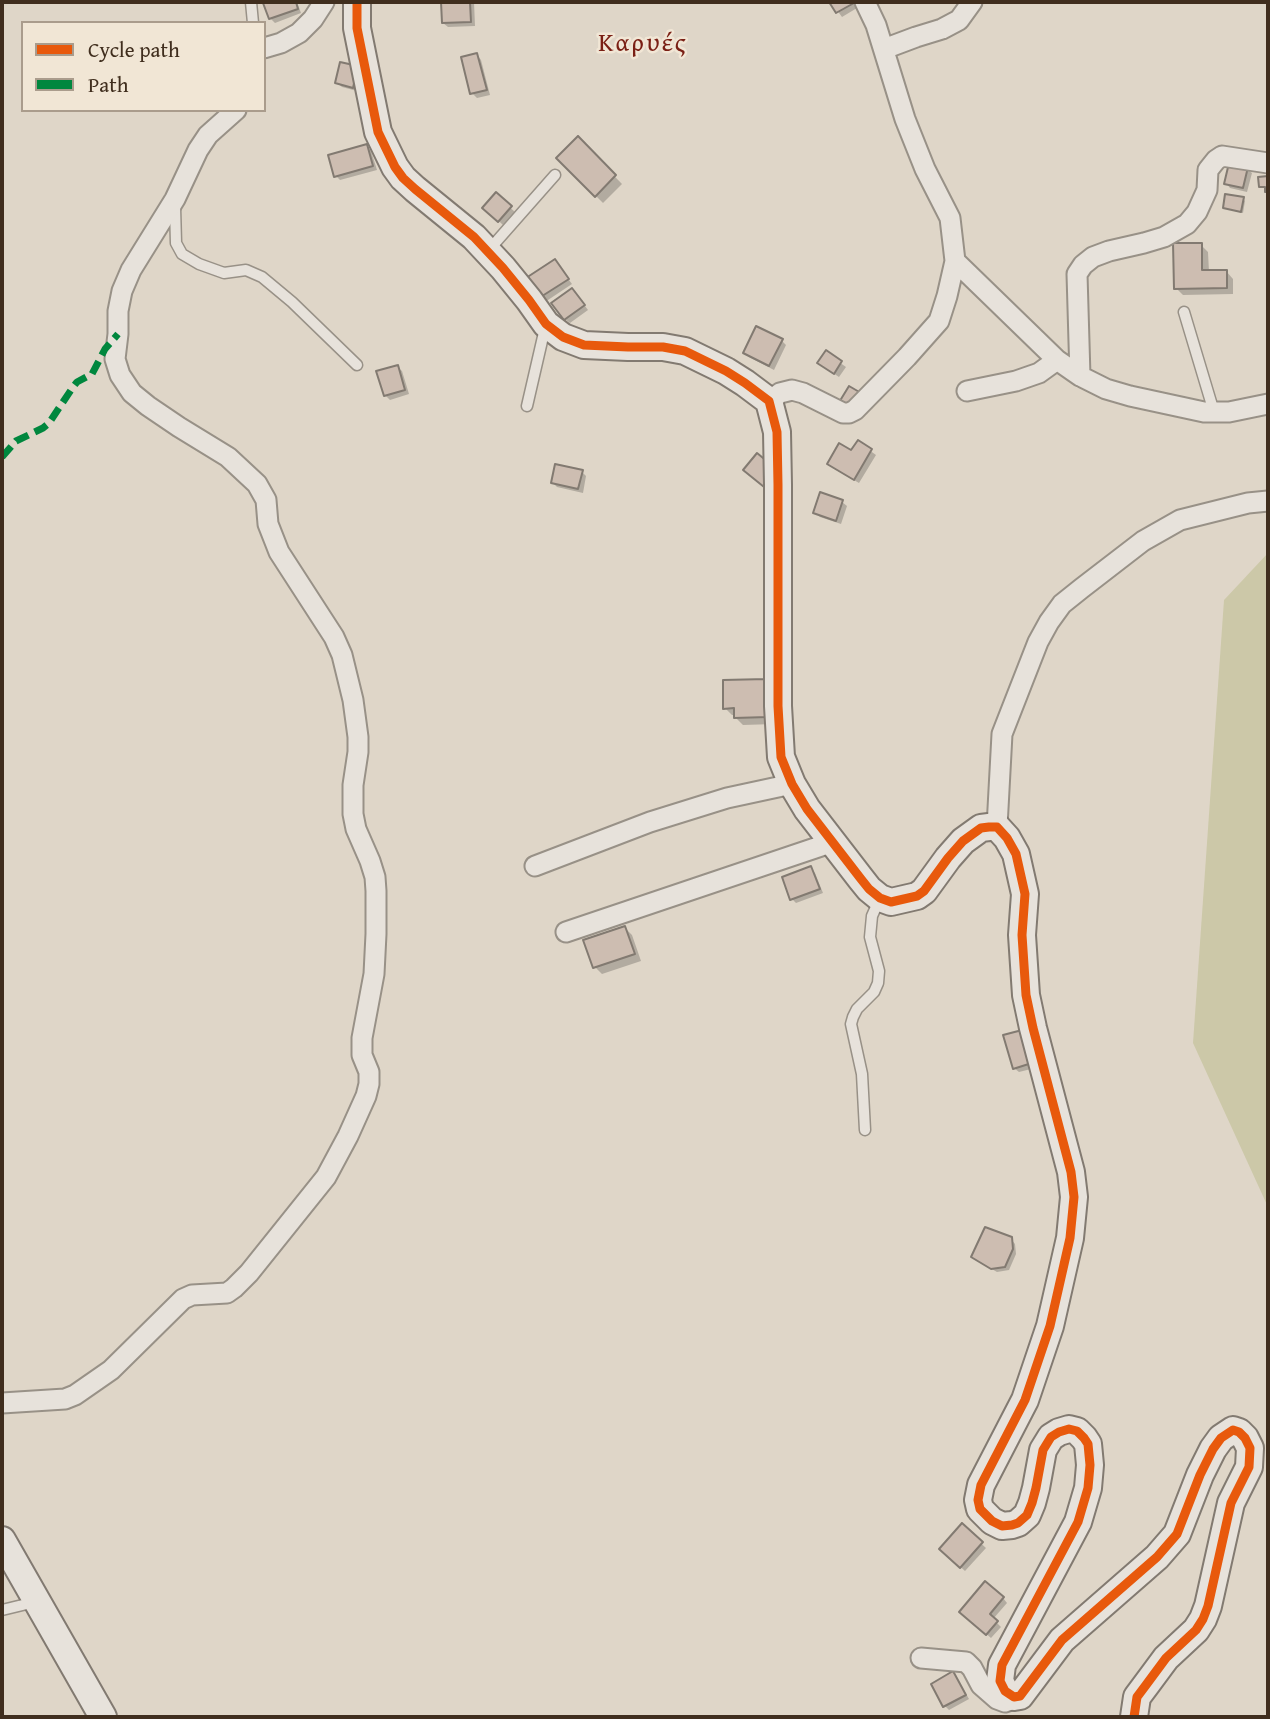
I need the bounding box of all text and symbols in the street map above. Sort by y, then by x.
legend [21,21,266,112]
district label: Καρυές [599,28,687,60]
text: Cycle path [88,34,180,65]
text: Path [88,69,128,100]

